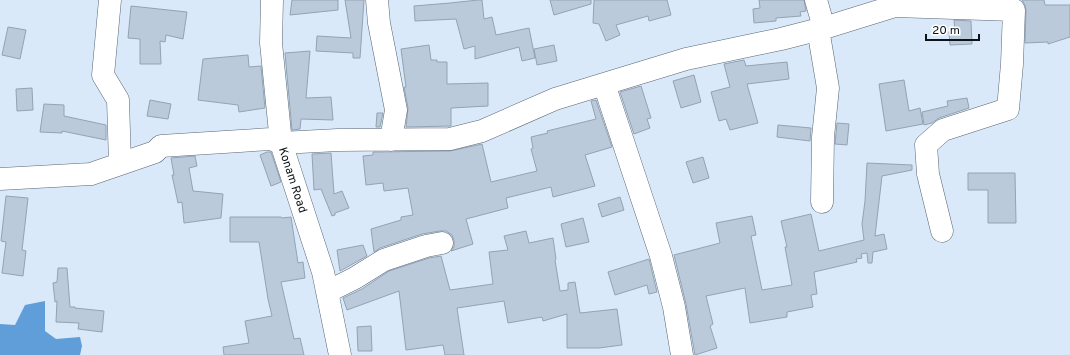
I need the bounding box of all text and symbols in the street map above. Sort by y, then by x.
scale bar [926,16,979,42]
text: 20 m [932,23,960,39]
street label: Konam Road [274,145,310,215]

